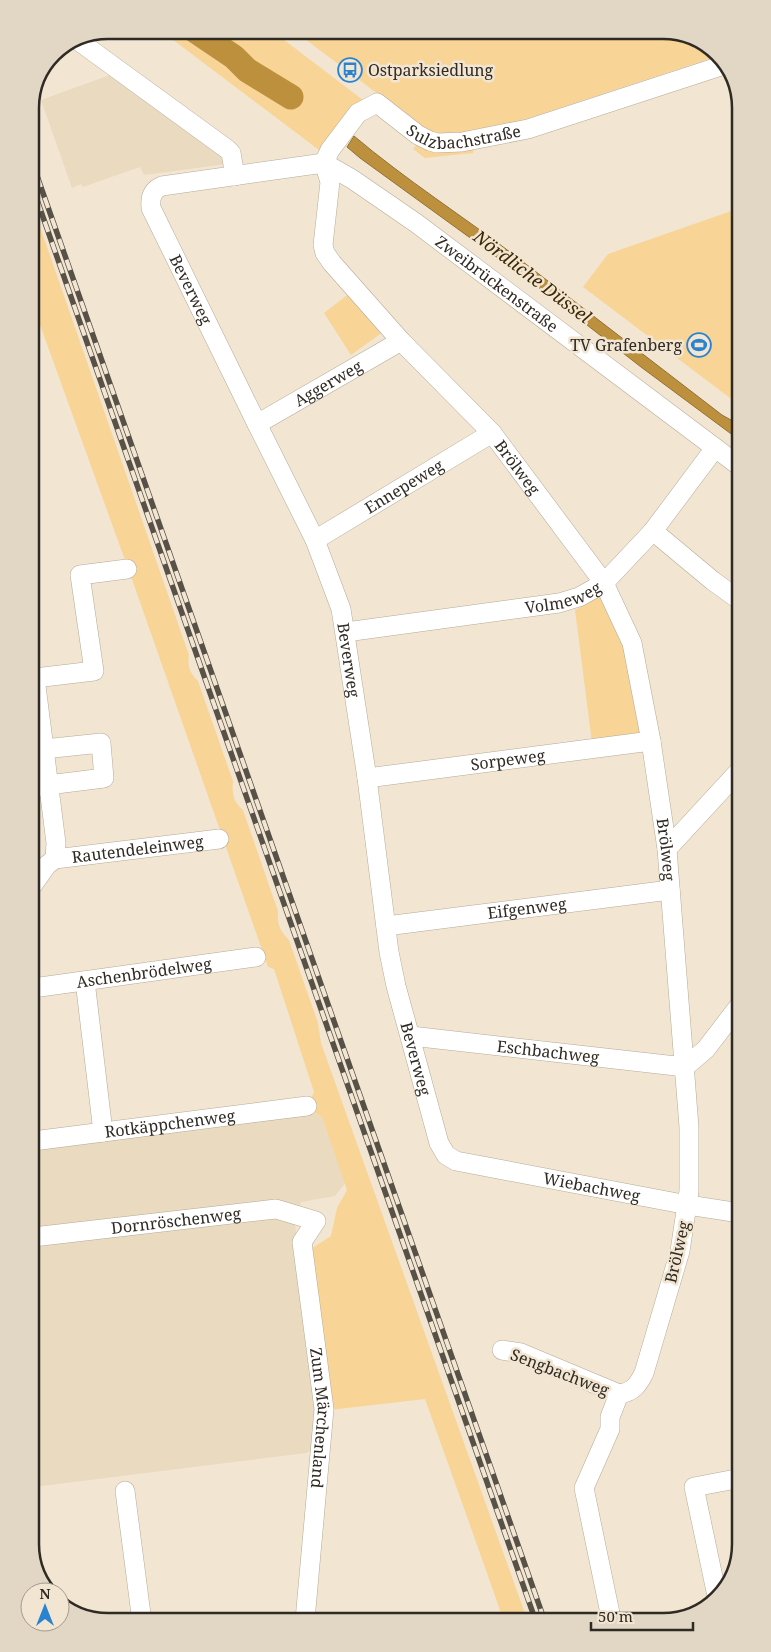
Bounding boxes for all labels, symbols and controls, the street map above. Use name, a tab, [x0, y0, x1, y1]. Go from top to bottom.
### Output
bus stop icon: Ostparksiedlung	[337, 57, 363, 83]
place label: Ostparksiedlung	[368, 59, 494, 81]
street label: Sulzbachstraße	[402, 119, 523, 154]
water label: Nördliche Düssel	[468, 223, 597, 329]
street label: Zweibrückenstraße	[431, 230, 563, 337]
street label: Beverweg	[164, 251, 218, 328]
sports icon: TV Grafenberg	[686, 332, 712, 358]
place label: TV Grafenberg	[570, 334, 682, 356]
street label: Aggerweg	[290, 355, 366, 411]
street label: Brölweg	[490, 435, 545, 499]
street label: Ennepeweg	[360, 454, 448, 519]
street label: Volmeweg	[524, 576, 605, 619]
street label: Beverweg	[332, 621, 366, 699]
street label: Sorpeweg	[469, 744, 547, 775]
street label: Brölweg	[652, 816, 681, 882]
street label: Rautendeleinweg	[70, 830, 205, 868]
street label: Eifgenweg	[486, 892, 568, 924]
street label: Aschenbrödelweg	[75, 952, 213, 993]
street label: Beverweg	[395, 1020, 437, 1098]
street label: Eschbachweg	[496, 1035, 601, 1068]
street label: Rotkäppchenweg	[103, 1104, 237, 1143]
street label: Wiebachweg	[541, 1167, 643, 1207]
street label: Dornröschenweg	[110, 1202, 243, 1239]
street label: Brölweg	[659, 1218, 695, 1285]
street label: Sengbachweg	[507, 1343, 613, 1401]
street label: Zum Märchenland	[305, 1346, 335, 1490]
north arrow	[20, 1582, 70, 1632]
text: N	[39, 1584, 51, 1603]
scale bar	[591, 1600, 694, 1632]
text: 50 m	[598, 1606, 633, 1626]

